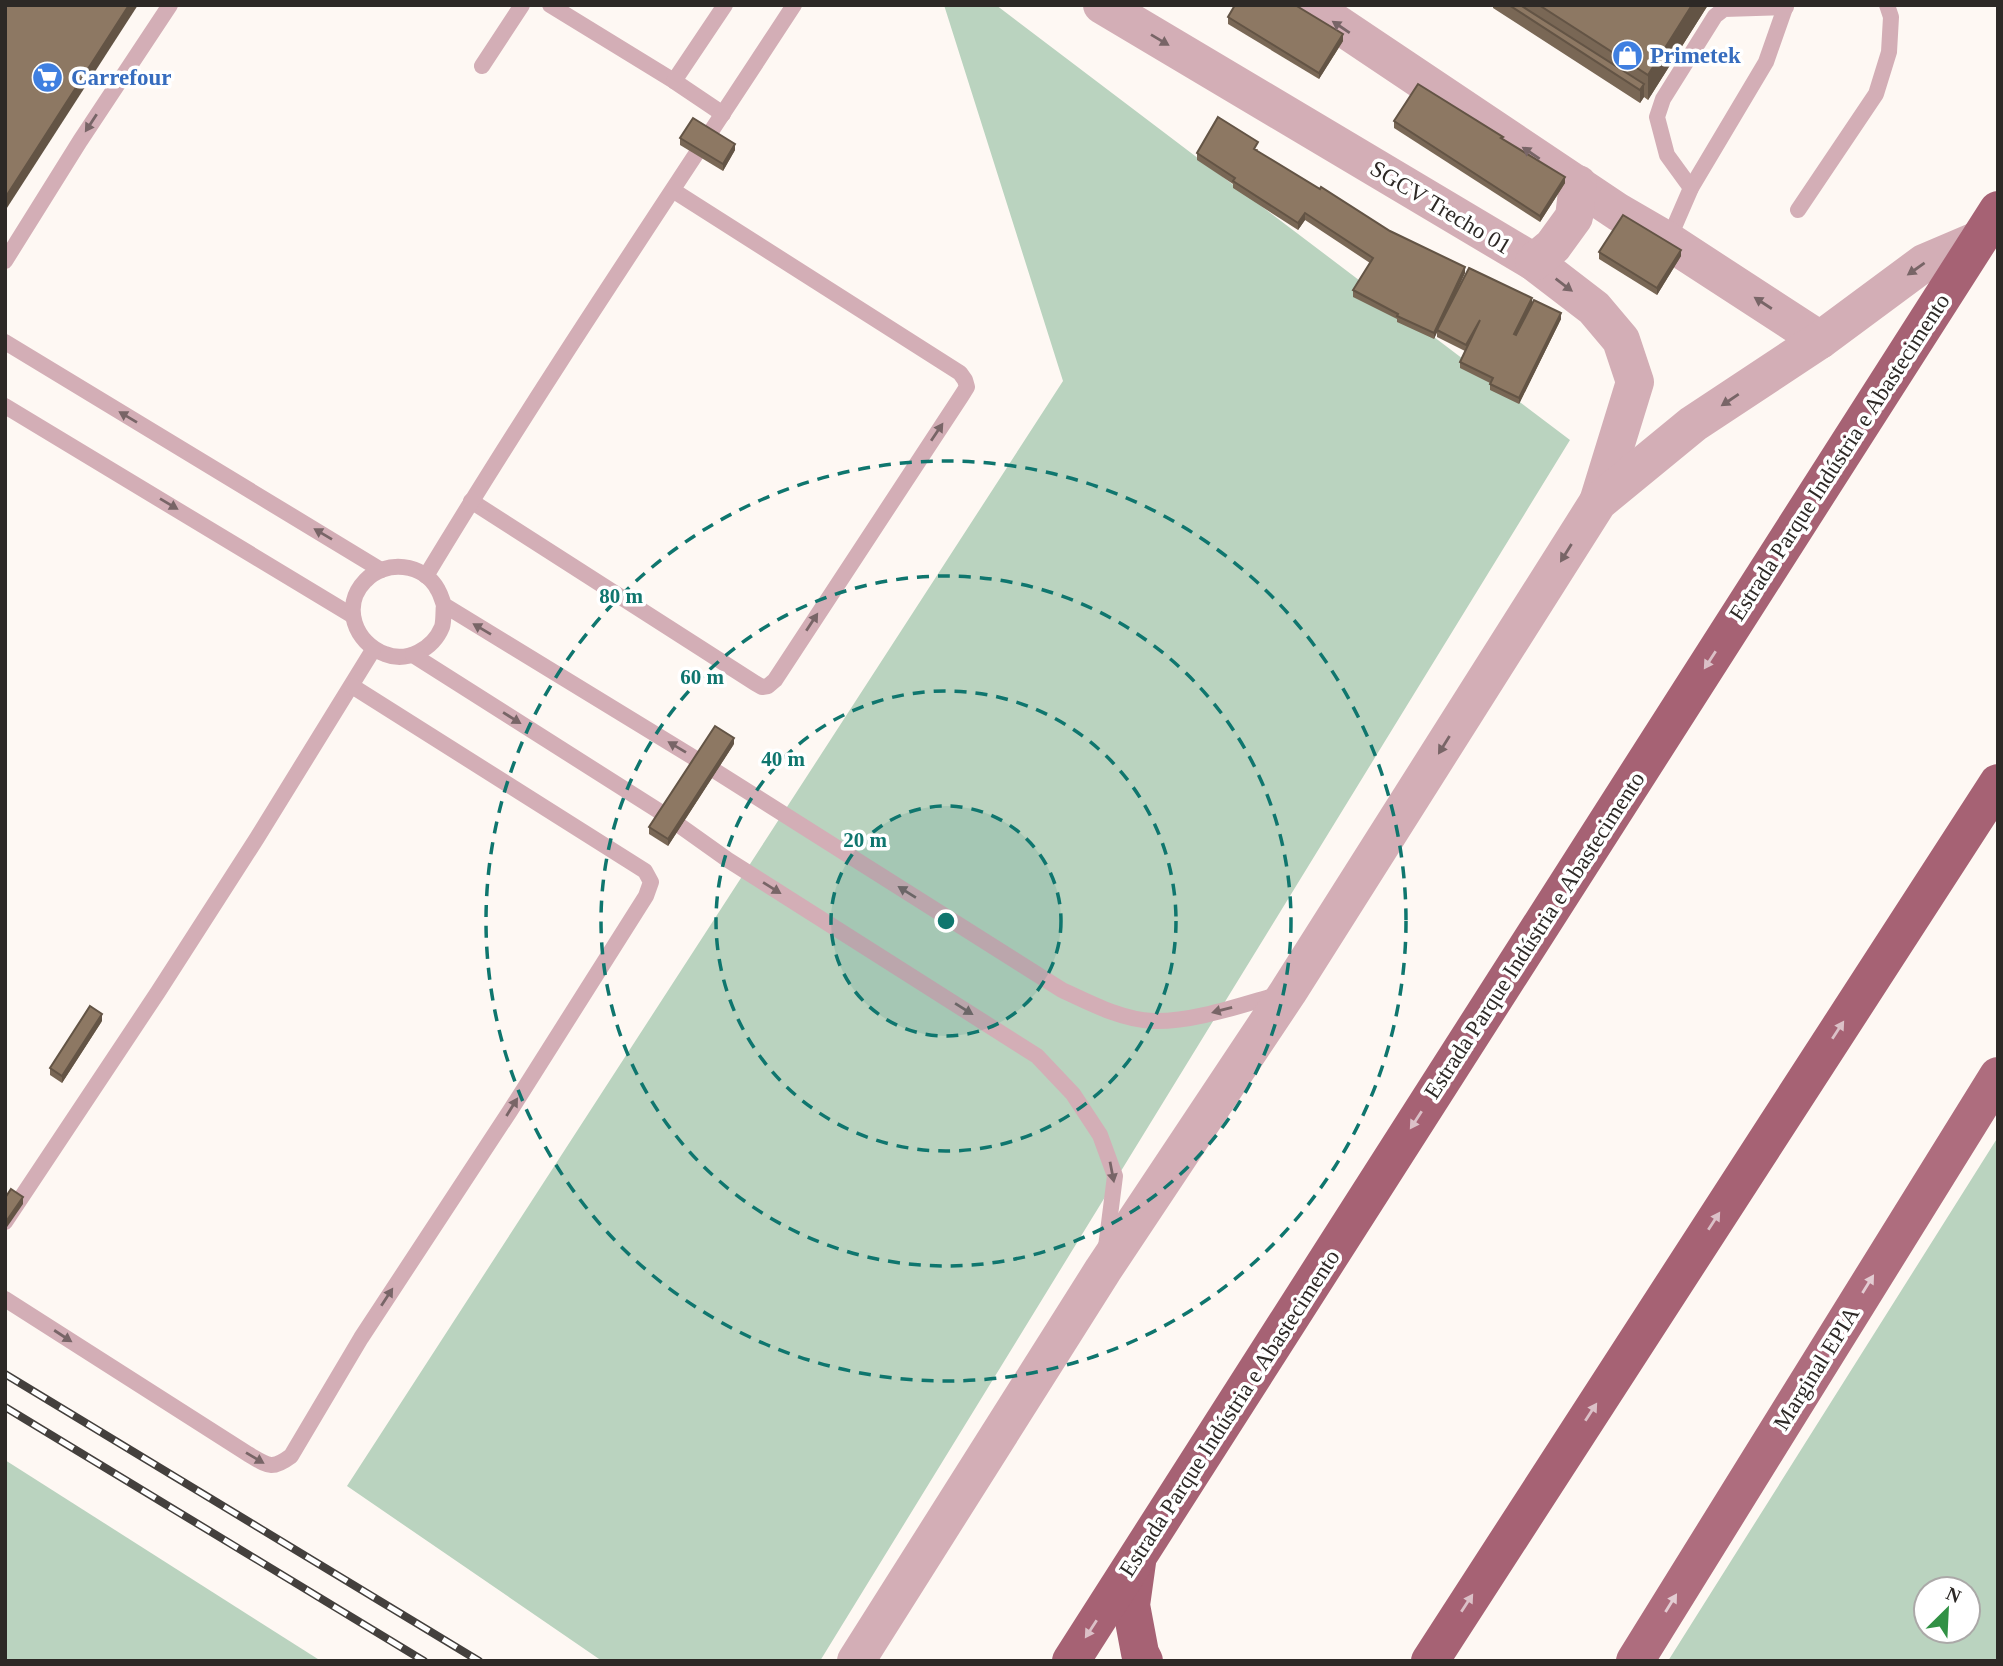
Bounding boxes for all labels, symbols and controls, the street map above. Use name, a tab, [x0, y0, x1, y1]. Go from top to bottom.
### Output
one-way arrow	[1332, 20, 1350, 34]
one-way arrow	[1151, 34, 1170, 46]
shop icon: Primetek	[1610, 38, 1644, 72]
place label: Primetek	[1650, 43, 1741, 68]
supermarket icon: Carrefour	[31, 60, 65, 94]
place label: Carrefour	[71, 65, 171, 90]
one-way arrow	[85, 114, 98, 133]
one-way arrow	[1521, 146, 1540, 159]
street label: SGCV Trecho 01	[1366, 156, 1515, 259]
one-way arrow	[1907, 262, 1925, 276]
one-way arrow	[1555, 278, 1574, 292]
street label: Estrada Parque Indústria e Abastecimento	[1724, 289, 1955, 625]
one-way arrow	[1753, 296, 1773, 309]
one-way arrow	[1721, 393, 1739, 407]
one-way arrow	[119, 410, 138, 423]
one-way arrow	[930, 423, 944, 441]
one-way arrow	[159, 498, 178, 511]
one-way arrow	[313, 528, 332, 541]
one-way arrow	[1559, 543, 1572, 563]
text: 80 m	[599, 584, 643, 608]
one-way arrow	[805, 612, 818, 632]
one-way arrow	[473, 622, 492, 635]
one-way arrow	[1704, 650, 1717, 669]
text: 60 m	[680, 665, 724, 689]
one-way arrow	[502, 712, 521, 725]
one-way arrow	[1438, 736, 1451, 755]
one-way arrow	[667, 741, 686, 754]
text: 40 m	[761, 747, 805, 771]
street label: Estrada Parque Indústria e Abastecimento	[1419, 767, 1650, 1103]
text: 20 m	[843, 828, 887, 852]
one-way arrow	[762, 881, 782, 894]
one-way arrow	[898, 886, 917, 899]
centre of rings	[934, 909, 958, 933]
one-way arrow	[955, 1003, 974, 1016]
one-way arrow	[1211, 1005, 1232, 1015]
one-way arrow	[1831, 1021, 1844, 1040]
one-way arrow	[506, 1097, 519, 1117]
one-way arrow	[1410, 1110, 1423, 1130]
one-way arrow	[1106, 1162, 1117, 1184]
one-way arrow	[1707, 1212, 1720, 1231]
street label: Estrada Parque Indústria e Abastecimento	[1114, 1245, 1345, 1581]
one-way arrow	[1861, 1275, 1874, 1294]
one-way arrow	[381, 1288, 394, 1307]
street label: Marginal EPIA	[1769, 1302, 1865, 1435]
one-way arrow	[53, 1329, 72, 1342]
one-way arrow	[1584, 1403, 1597, 1422]
one-way arrow	[245, 1452, 264, 1464]
north arrow	[1912, 1575, 1982, 1645]
text: N	[1943, 1583, 1964, 1607]
one-way arrow	[1665, 1593, 1677, 1612]
one-way arrow	[1460, 1594, 1473, 1613]
one-way arrow	[1085, 1620, 1098, 1639]

